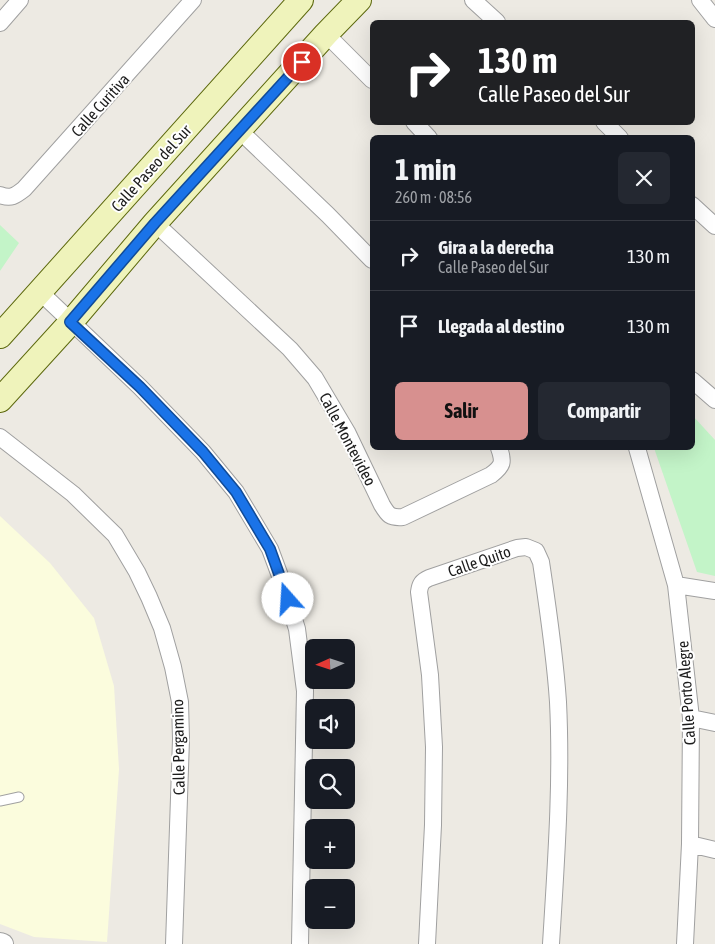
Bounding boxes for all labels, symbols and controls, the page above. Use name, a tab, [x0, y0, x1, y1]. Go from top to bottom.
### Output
icon: right	[395, 40, 460, 105]
text: 130 m	[478, 40, 557, 80]
pin	[281, 41, 323, 83]
icon: arrive	[288, 48, 316, 76]
street label: Calle Curitiva	[67, 70, 133, 140]
text: Calle Paseo del Sur	[478, 81, 630, 107]
street label: Calle Paseo del Sur	[107, 121, 195, 215]
text: 1 min	[395, 152, 456, 186]
button: close	[618, 152, 670, 204]
text: 260 m · 08:56	[395, 188, 472, 206]
text: Gira a la derecha	[438, 236, 554, 258]
icon: right	[395, 242, 423, 270]
text: 130 m	[627, 245, 670, 267]
text: Calle Paseo del Sur	[438, 258, 548, 276]
icon: arrive	[395, 312, 423, 340]
text: Llegada al destino	[438, 315, 565, 337]
text: 130 m	[627, 315, 670, 337]
button: Salir	[395, 382, 528, 440]
button: Compartir	[538, 382, 670, 440]
street label: Calle Montevideo	[316, 390, 380, 488]
street label: Calle Quito	[445, 542, 513, 580]
position arrow	[261, 572, 313, 624]
north arrow	[305, 639, 355, 689]
map controls	[305, 639, 355, 929]
street label: Calle Porto Alegre	[673, 640, 700, 746]
street label: Calle Pergamino	[168, 699, 189, 795]
button: sound	[305, 699, 355, 749]
button: search	[305, 759, 355, 809]
button: +	[305, 819, 355, 869]
button: −	[305, 879, 355, 929]

